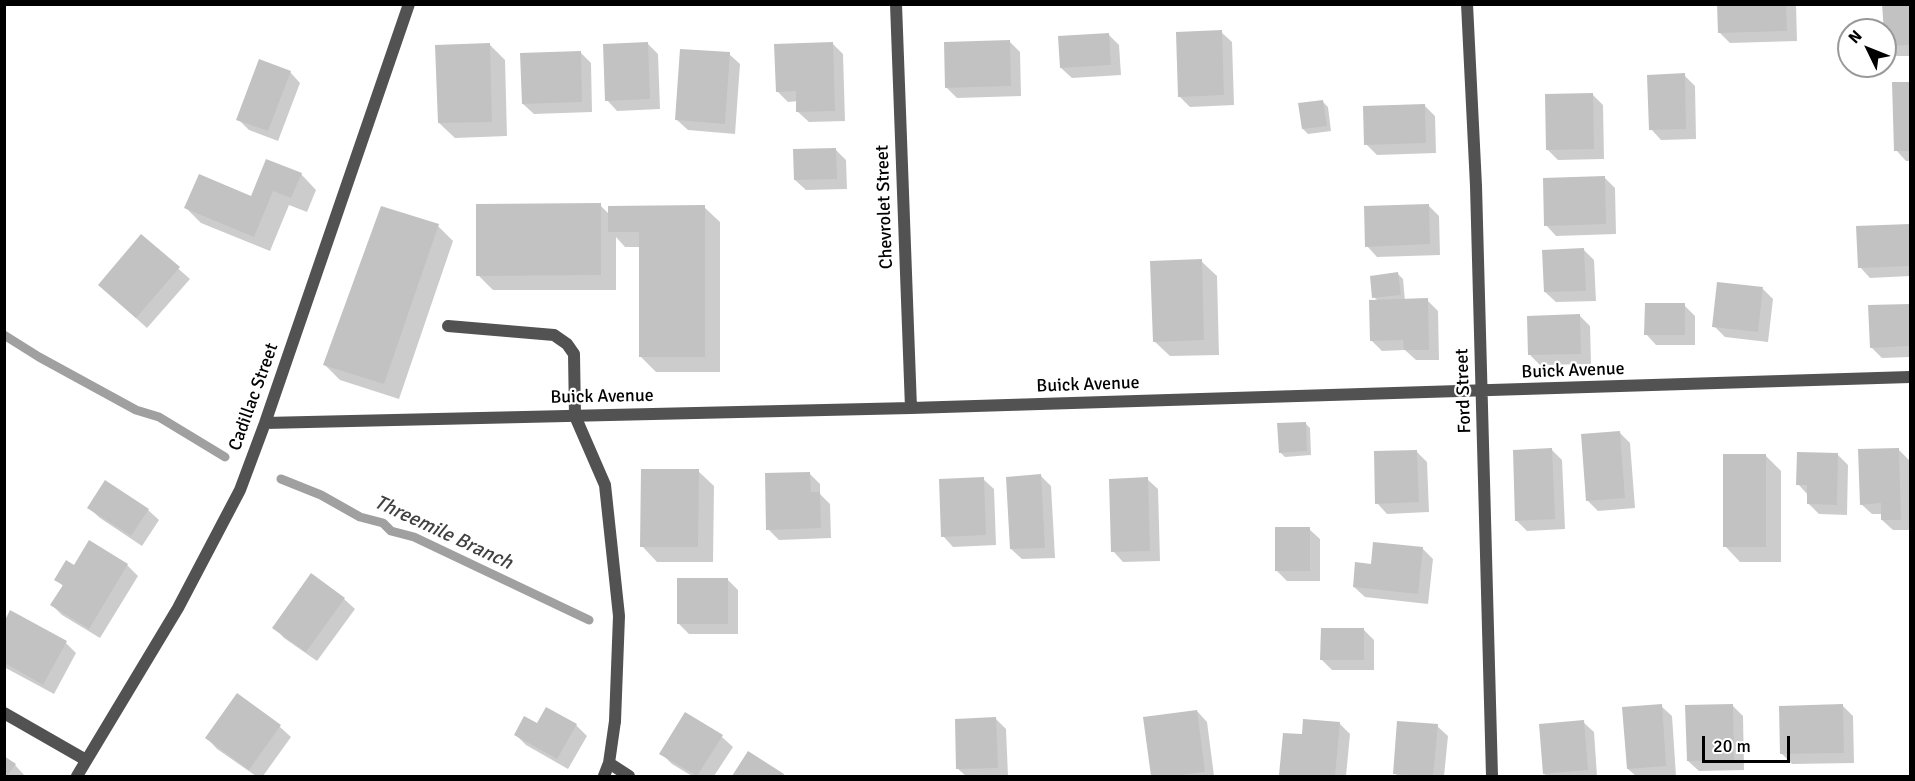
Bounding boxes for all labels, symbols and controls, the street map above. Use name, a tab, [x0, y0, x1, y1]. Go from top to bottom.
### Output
north arrow	[1837, 18, 1897, 78]
text: N	[1844, 26, 1866, 48]
street label: Chevrolet Street	[872, 144, 898, 270]
street label: Cadillac Street	[225, 340, 283, 454]
street label: Ford Street	[1452, 348, 1476, 434]
street label: Buick Avenue	[1521, 358, 1625, 384]
street label: Buick Avenue	[1036, 372, 1140, 398]
street label: Buick Avenue	[550, 385, 654, 409]
water label: Threemile Branch	[370, 491, 516, 575]
scale bar	[1705, 724, 1794, 762]
text: 20 m	[1713, 735, 1751, 757]

